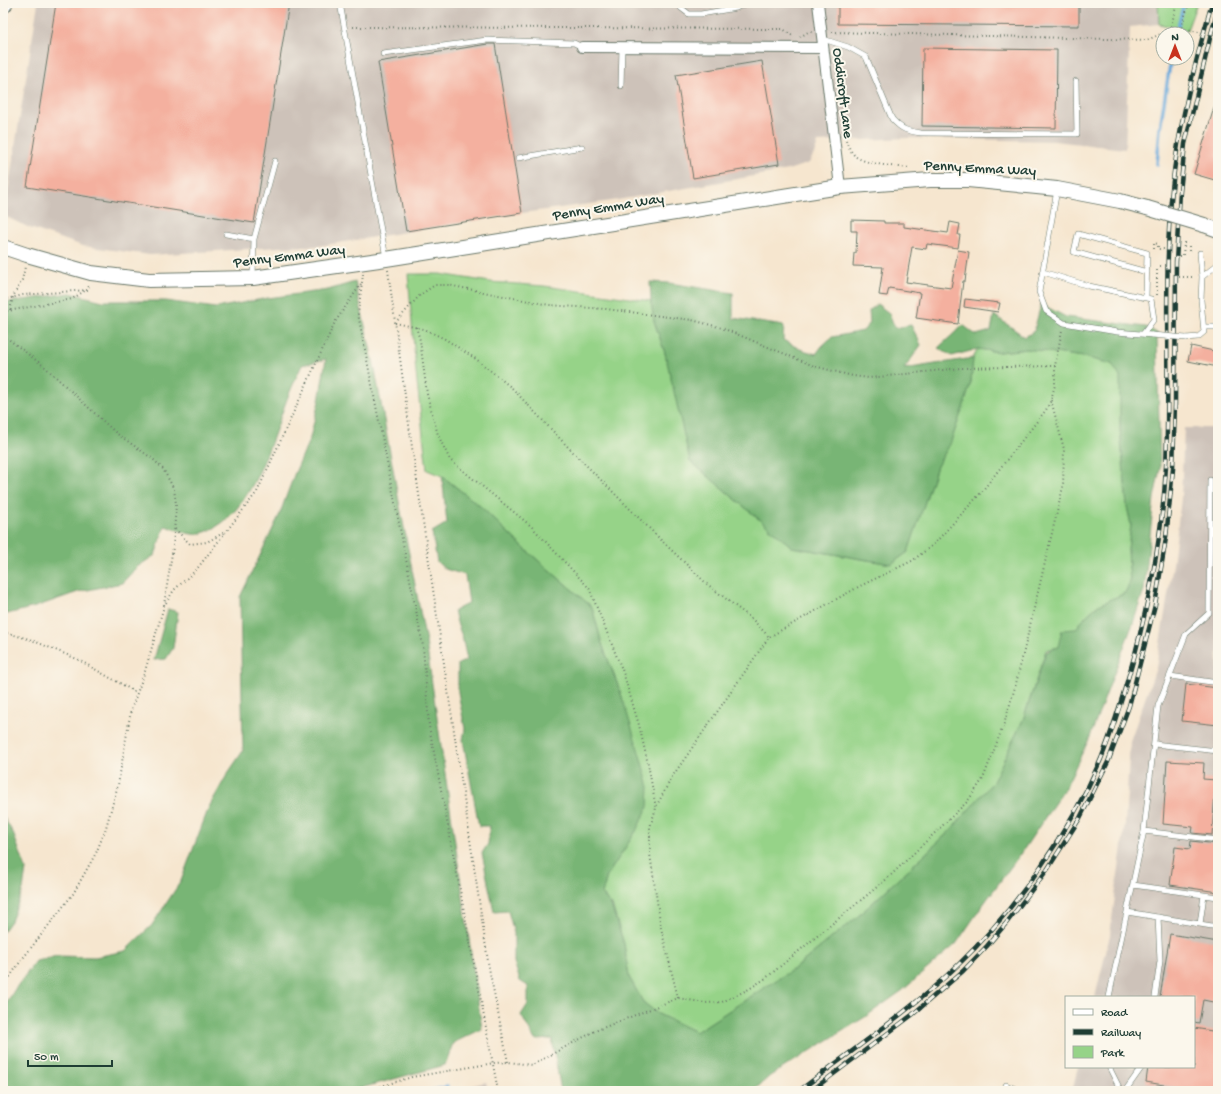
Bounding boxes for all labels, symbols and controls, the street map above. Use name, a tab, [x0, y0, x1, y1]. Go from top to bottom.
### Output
north arrow	[1155, 26, 1195, 66]
text: N	[1171, 32, 1179, 44]
street label: Oddicroft Lane	[828, 47, 857, 140]
street label: Penny Emma Way	[922, 157, 1037, 181]
street label: Penny Emma Way	[551, 190, 666, 226]
street label: Penny Emma Way	[231, 241, 347, 273]
legend	[1065, 996, 1195, 1068]
text: Road	[1101, 1007, 1128, 1021]
text: Railway	[1101, 1027, 1141, 1041]
scale bar	[28, 1042, 112, 1068]
text: Park	[1100, 1047, 1126, 1061]
text: 50 m	[34, 1051, 59, 1065]

